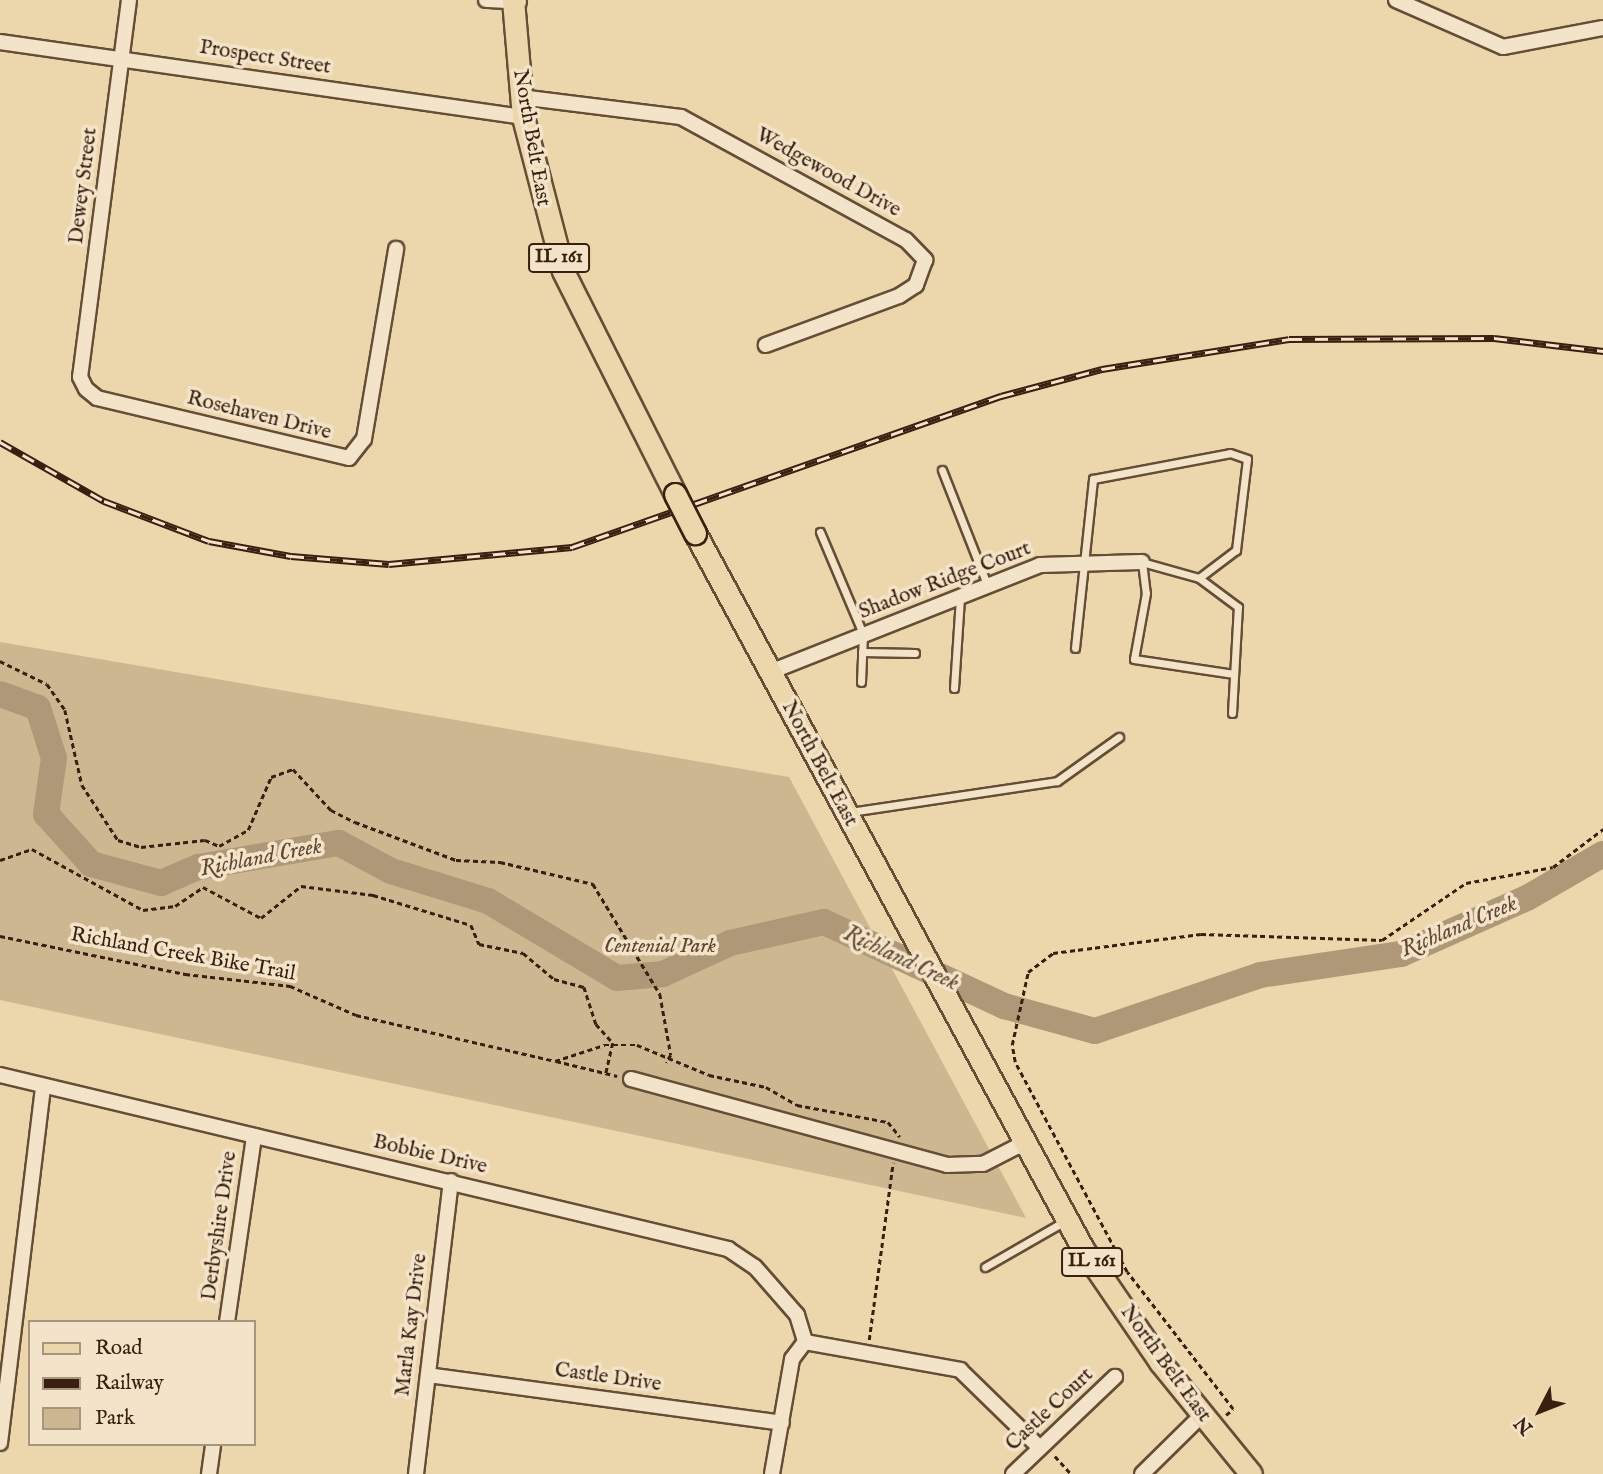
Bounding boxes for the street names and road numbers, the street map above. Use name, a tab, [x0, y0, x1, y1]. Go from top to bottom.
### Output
street label: Prospect Street	[198, 35, 332, 81]
street label: North Belt East	[507, 67, 555, 209]
street label: Wedgewood Drive	[751, 123, 905, 223]
street label: Dewey Street	[64, 126, 104, 246]
road number: IL 161	[528, 242, 590, 274]
street label: Rosehaven Drive	[184, 386, 334, 446]
street label: Shadow Ridge Court	[856, 537, 1034, 625]
street label: North Belt East	[775, 697, 863, 831]
street label: Richland Creek Bike Trail	[69, 923, 297, 987]
street label: Bobbie Drive	[371, 1130, 489, 1180]
street label: Derbyshire Drive	[197, 1150, 243, 1302]
road number: IL 161	[1060, 1246, 1124, 1278]
street label: Marla Kay Drive	[391, 1252, 433, 1398]
street label: North Belt East	[1114, 1300, 1216, 1428]
street label: Castle Drive	[553, 1358, 663, 1398]
street label: Castle Court	[1001, 1363, 1099, 1457]

